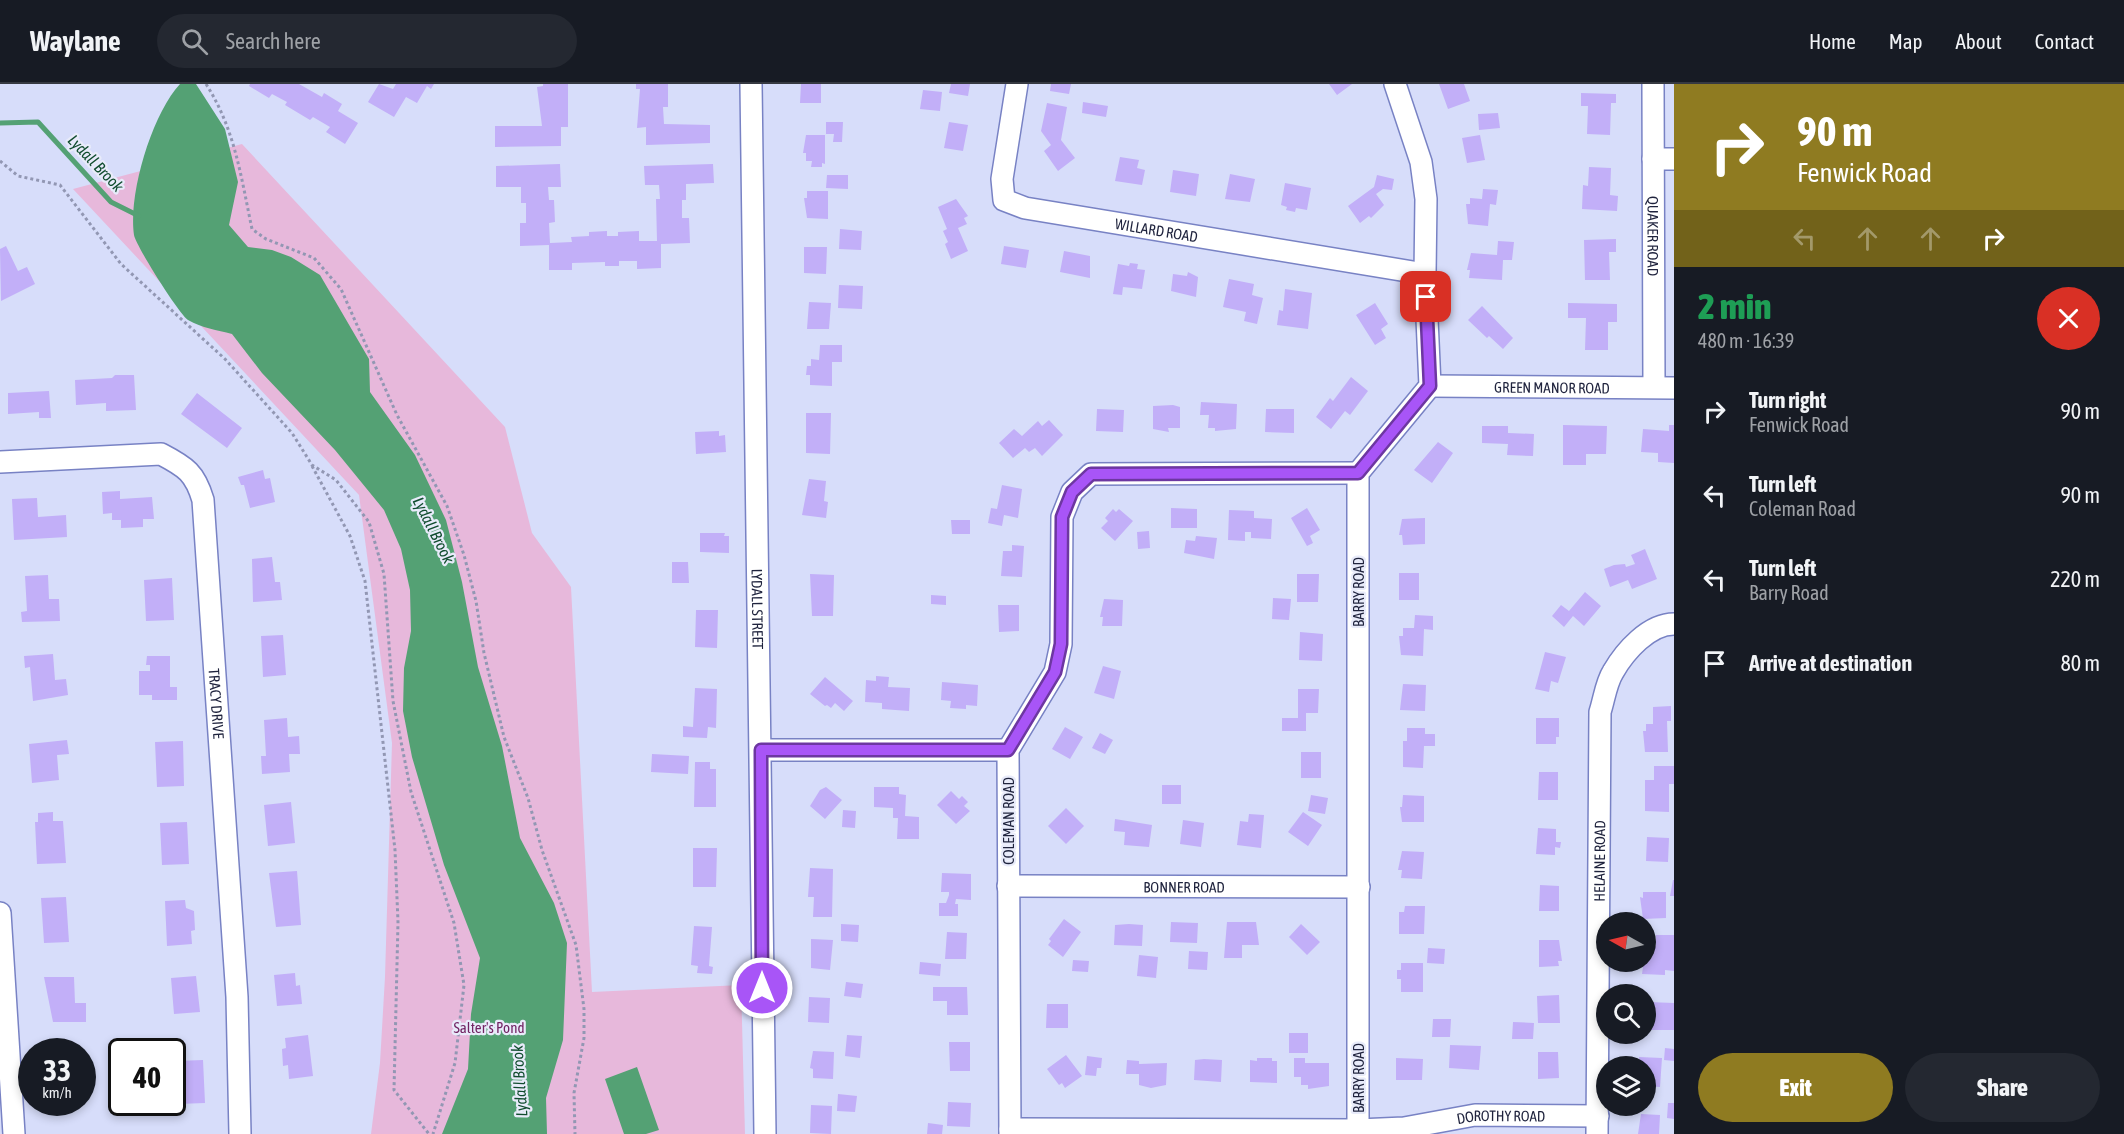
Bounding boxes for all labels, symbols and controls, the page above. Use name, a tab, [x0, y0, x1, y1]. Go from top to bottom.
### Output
search box	[157, 14, 577, 68]
text: Waylane	[30, 25, 121, 57]
icon: search	[178, 25, 211, 58]
text: Search here	[226, 28, 321, 54]
text: Home	[1809, 29, 1856, 53]
text: Map	[1889, 29, 1923, 53]
text: About	[1956, 29, 2002, 53]
text: Contact	[2035, 29, 2094, 53]
text: 90 m	[1797, 107, 1872, 155]
icon: right	[1698, 108, 1776, 186]
water label: Lydall Brook	[64, 131, 128, 196]
text: Fenwick Road	[1797, 157, 1932, 188]
street label: QUAKER ROAD	[1645, 196, 1662, 276]
street label: WILLARD ROAD	[1114, 215, 1199, 245]
icon: left	[1788, 222, 1821, 255]
icon: ahead	[1851, 222, 1884, 255]
icon: ahead	[1914, 222, 1947, 255]
icon: right	[1977, 222, 2010, 255]
pin	[1400, 271, 1451, 322]
icon: arrive	[1409, 280, 1442, 313]
text: 2 min	[1698, 285, 1772, 327]
button: close	[2037, 287, 2100, 350]
text: 480 m · 16:39	[1698, 329, 1794, 352]
street label: GREEN MANOR ROAD	[1494, 378, 1610, 396]
text: Turn right	[1749, 387, 1826, 413]
icon: right	[1698, 395, 1731, 428]
text: 90 m	[2060, 398, 2100, 424]
text: Fenwick Road	[1749, 413, 1849, 436]
text: Turn left	[1749, 471, 1816, 497]
icon: left	[1698, 479, 1731, 512]
text: 90 m	[2060, 482, 2100, 508]
water label: Lydall Brook	[409, 494, 459, 567]
text: Coleman Road	[1749, 497, 1856, 520]
text: Turn left	[1749, 555, 1816, 581]
street label: BARRY ROAD	[1350, 557, 1367, 627]
icon: left	[1698, 563, 1731, 596]
text: 220 m	[2050, 566, 2100, 592]
street label: LYDALL STREET	[749, 568, 767, 650]
text: Barry Road	[1749, 581, 1829, 604]
icon: arrive	[1698, 647, 1731, 680]
text: Arrive at destination	[1749, 650, 1912, 676]
text: 80 m	[2060, 650, 2100, 676]
street label: TRACY DRIVE	[206, 668, 228, 740]
street label: COLEMAN ROAD	[1000, 777, 1017, 865]
street label: HELAINE ROAD	[1590, 820, 1608, 902]
street label: BONNER ROAD	[1143, 878, 1225, 895]
north arrow	[1596, 912, 1656, 972]
map controls	[1596, 912, 1656, 1116]
position arrow	[730, 956, 794, 1020]
button: search	[1596, 984, 1656, 1044]
park label: Salter's Pond	[453, 1019, 525, 1036]
speed limit sign: 40	[108, 1038, 186, 1116]
street label: BARRY ROAD	[1350, 1043, 1367, 1113]
water label: Lydall Brook	[507, 1044, 531, 1117]
text: 33	[43, 1053, 71, 1087]
button: Exit	[1698, 1053, 1893, 1122]
button: Share	[1905, 1053, 2100, 1122]
button: layers	[1596, 1056, 1656, 1116]
text: km/h	[42, 1084, 72, 1101]
street label: DOROTHY ROAD	[1455, 1106, 1545, 1127]

